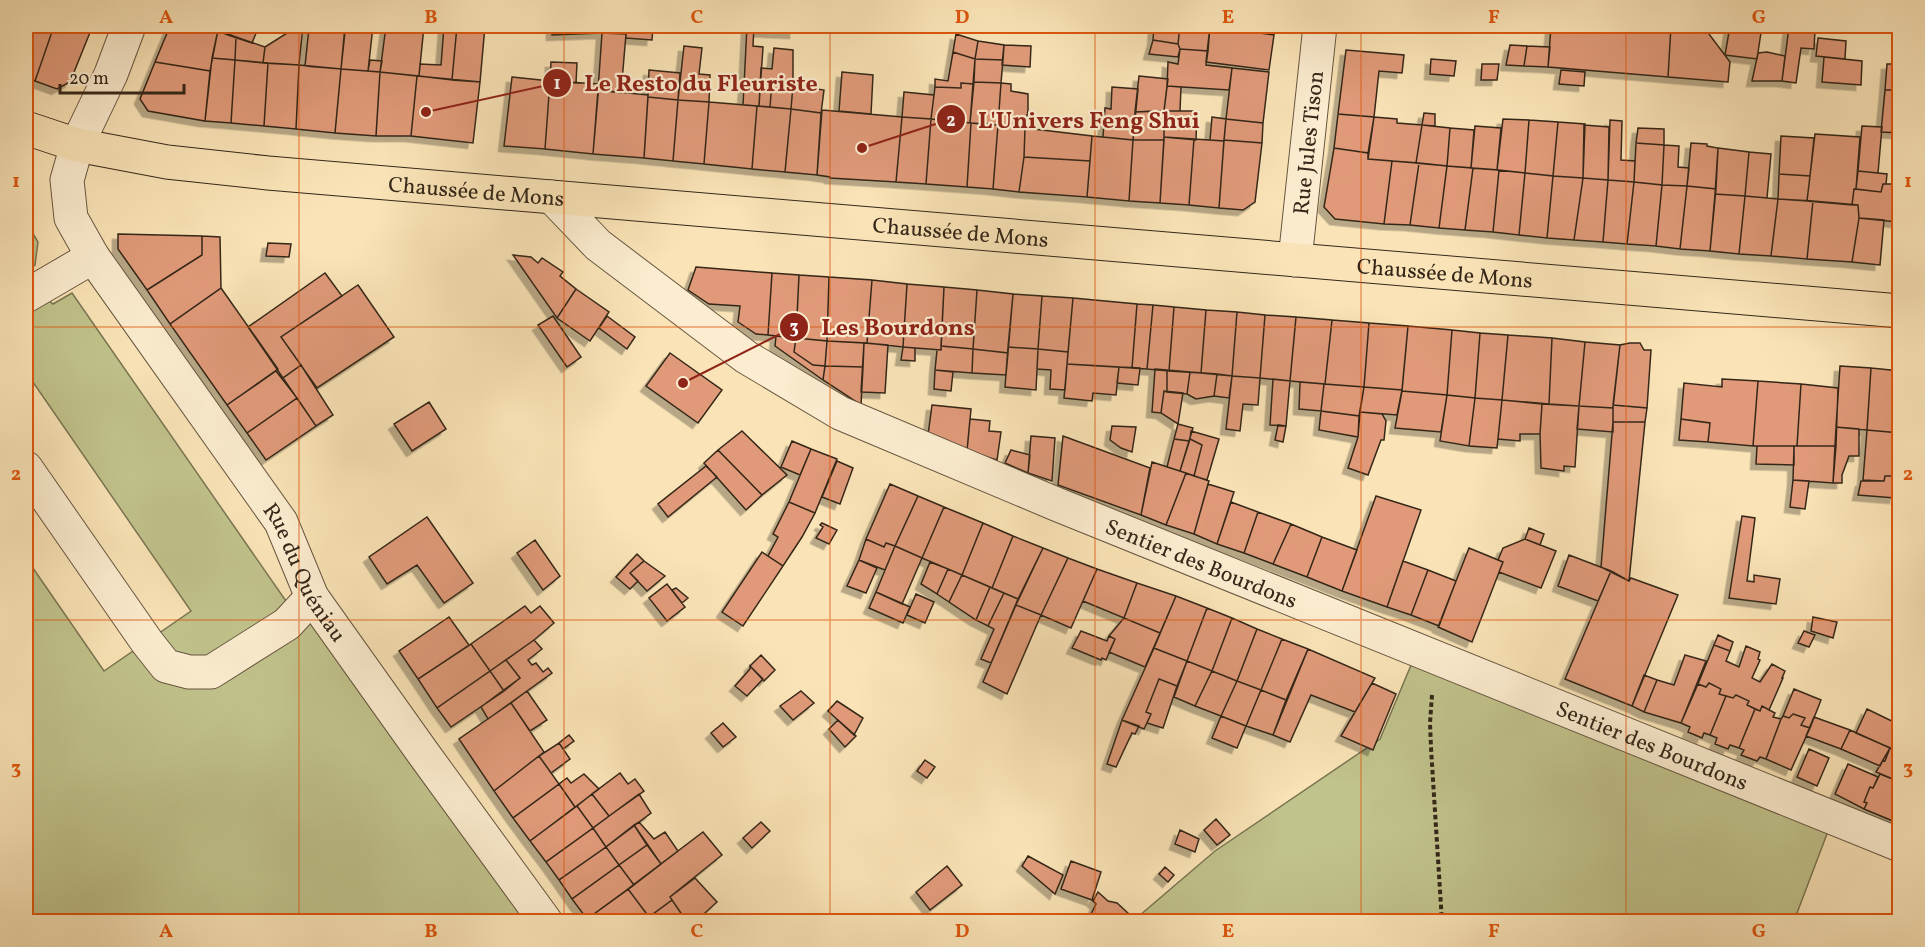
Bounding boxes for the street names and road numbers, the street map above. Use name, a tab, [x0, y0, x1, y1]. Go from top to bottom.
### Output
street label: Rue Jules Tison	[1287, 69, 1333, 217]
street label: Chaussée de Mons	[387, 170, 565, 216]
street label: Chaussée de Mons	[871, 211, 1050, 257]
street label: Chaussée de Mons	[1355, 252, 1534, 298]
street label: Rue du Quéniau	[254, 497, 352, 649]
street label: Sentier des Bourdons	[1100, 512, 1301, 618]
street label: Sentier des Bourdons	[1551, 695, 1752, 800]

